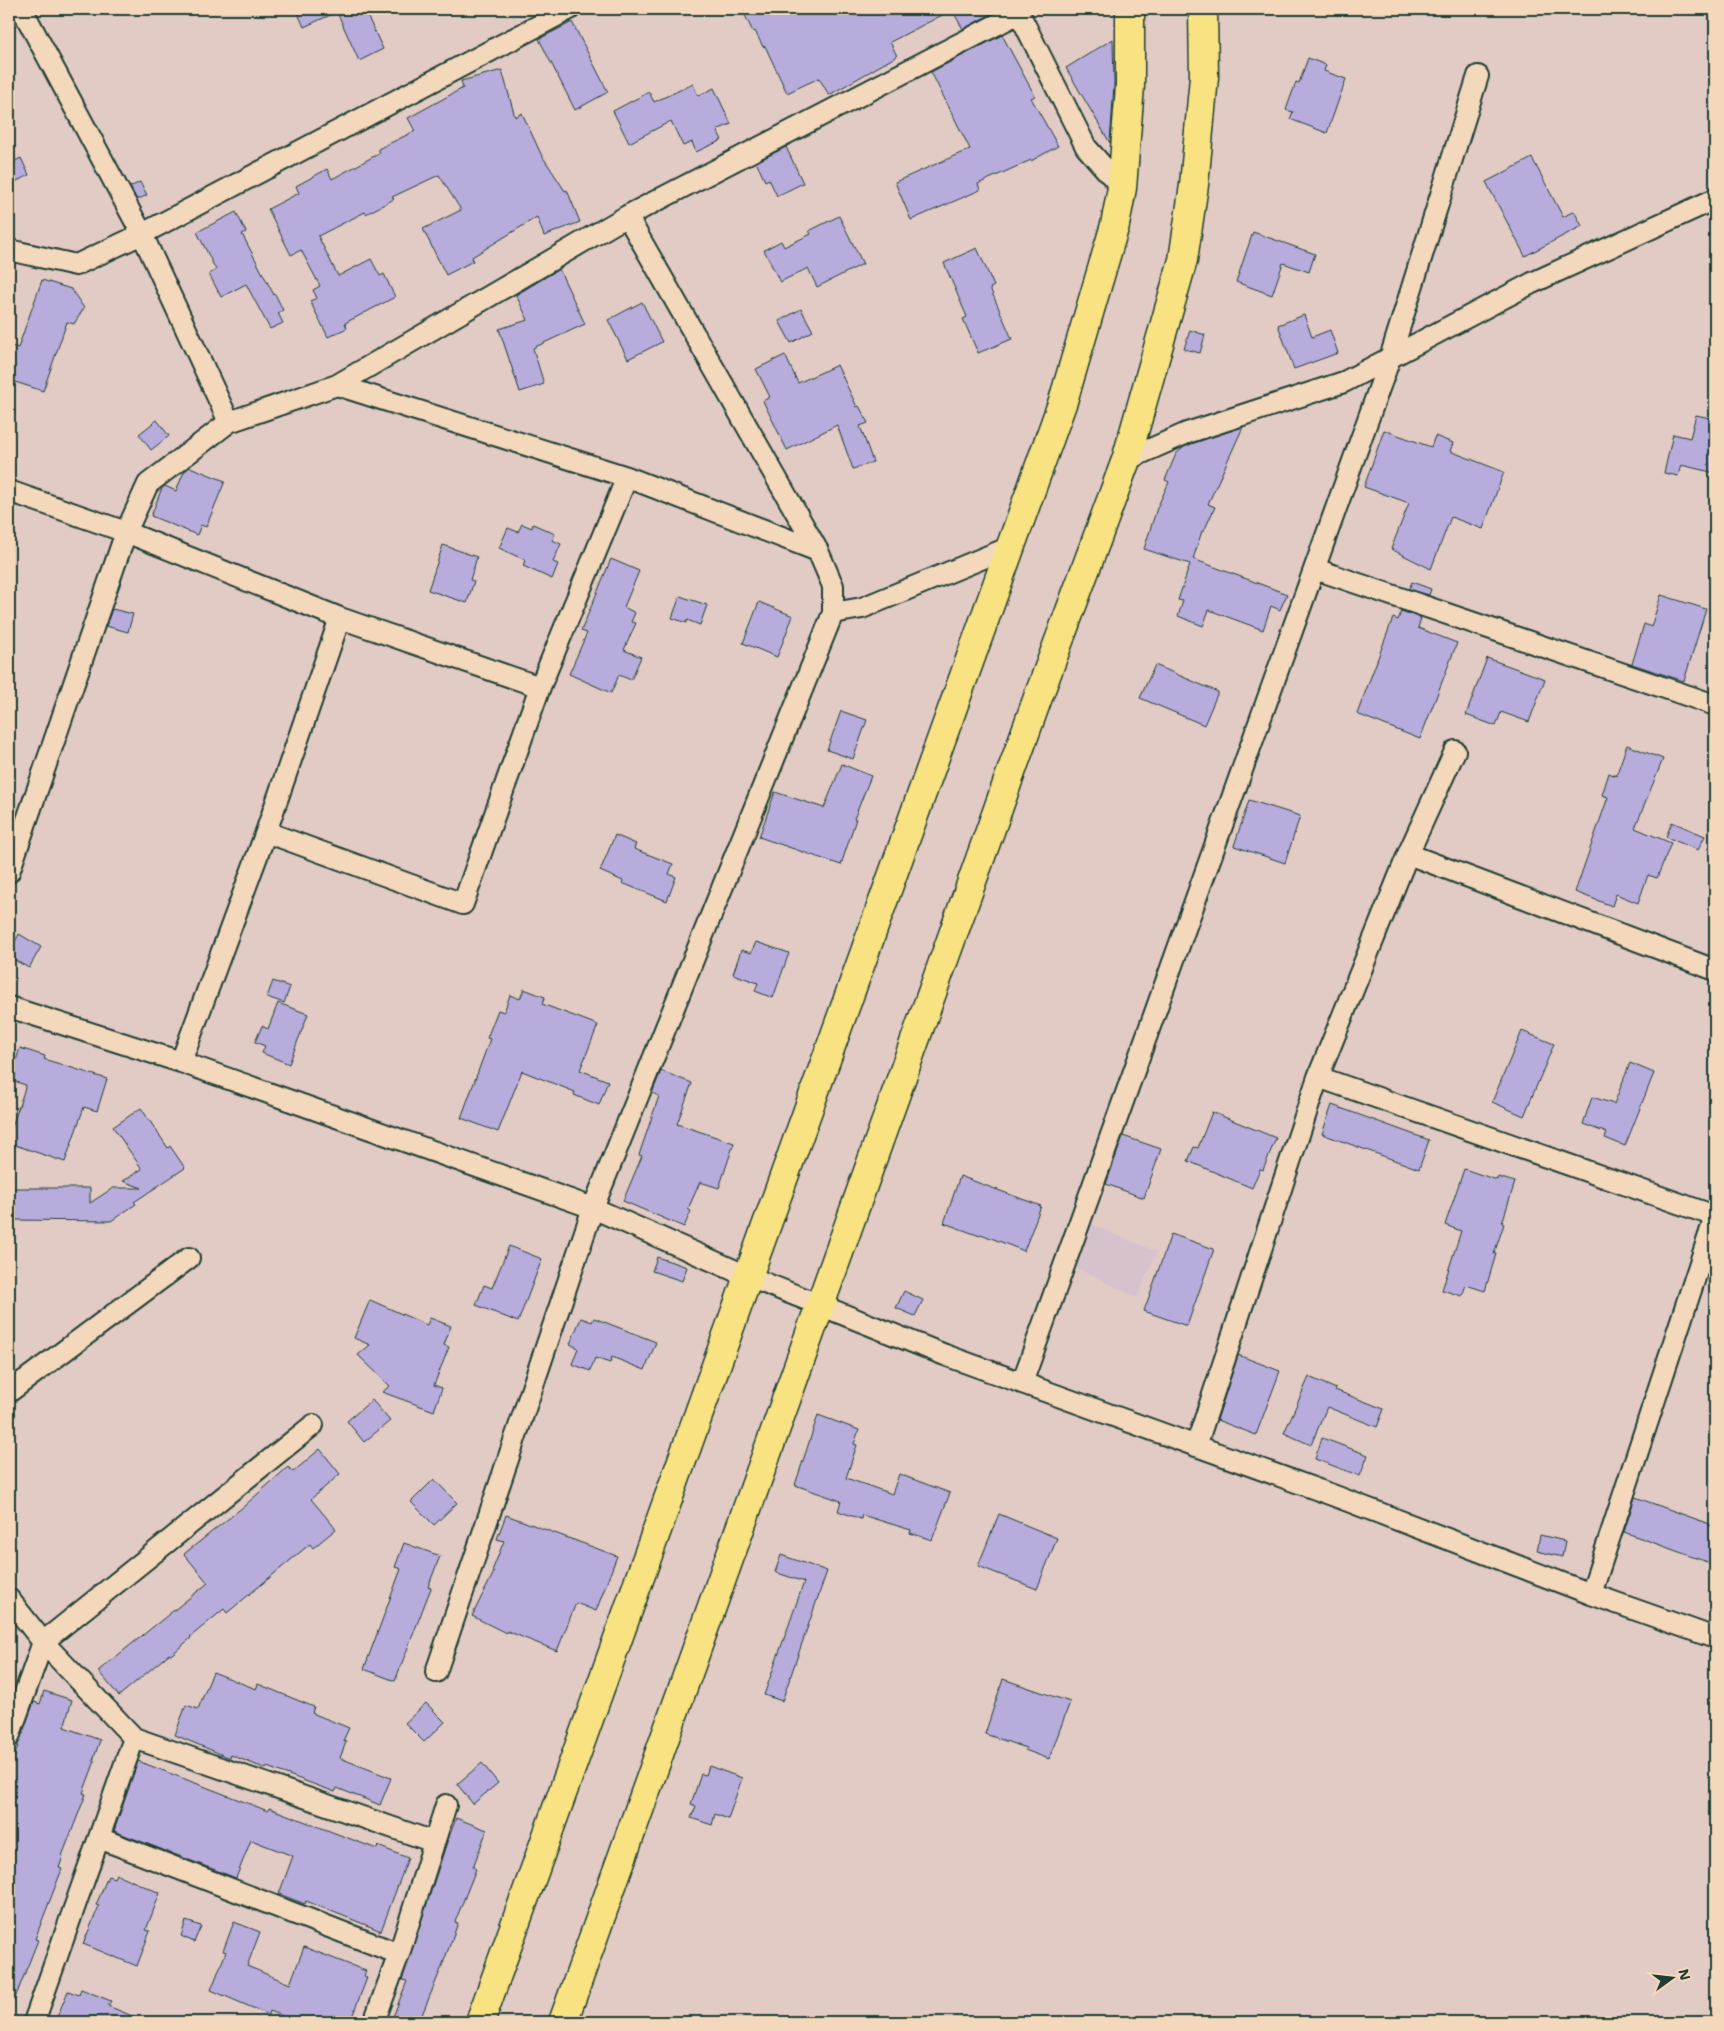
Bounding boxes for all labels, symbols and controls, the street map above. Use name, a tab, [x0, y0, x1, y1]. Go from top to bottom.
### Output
north arrow	[1646, 1954, 1696, 2004]
text: N	[1674, 1967, 1695, 1982]

